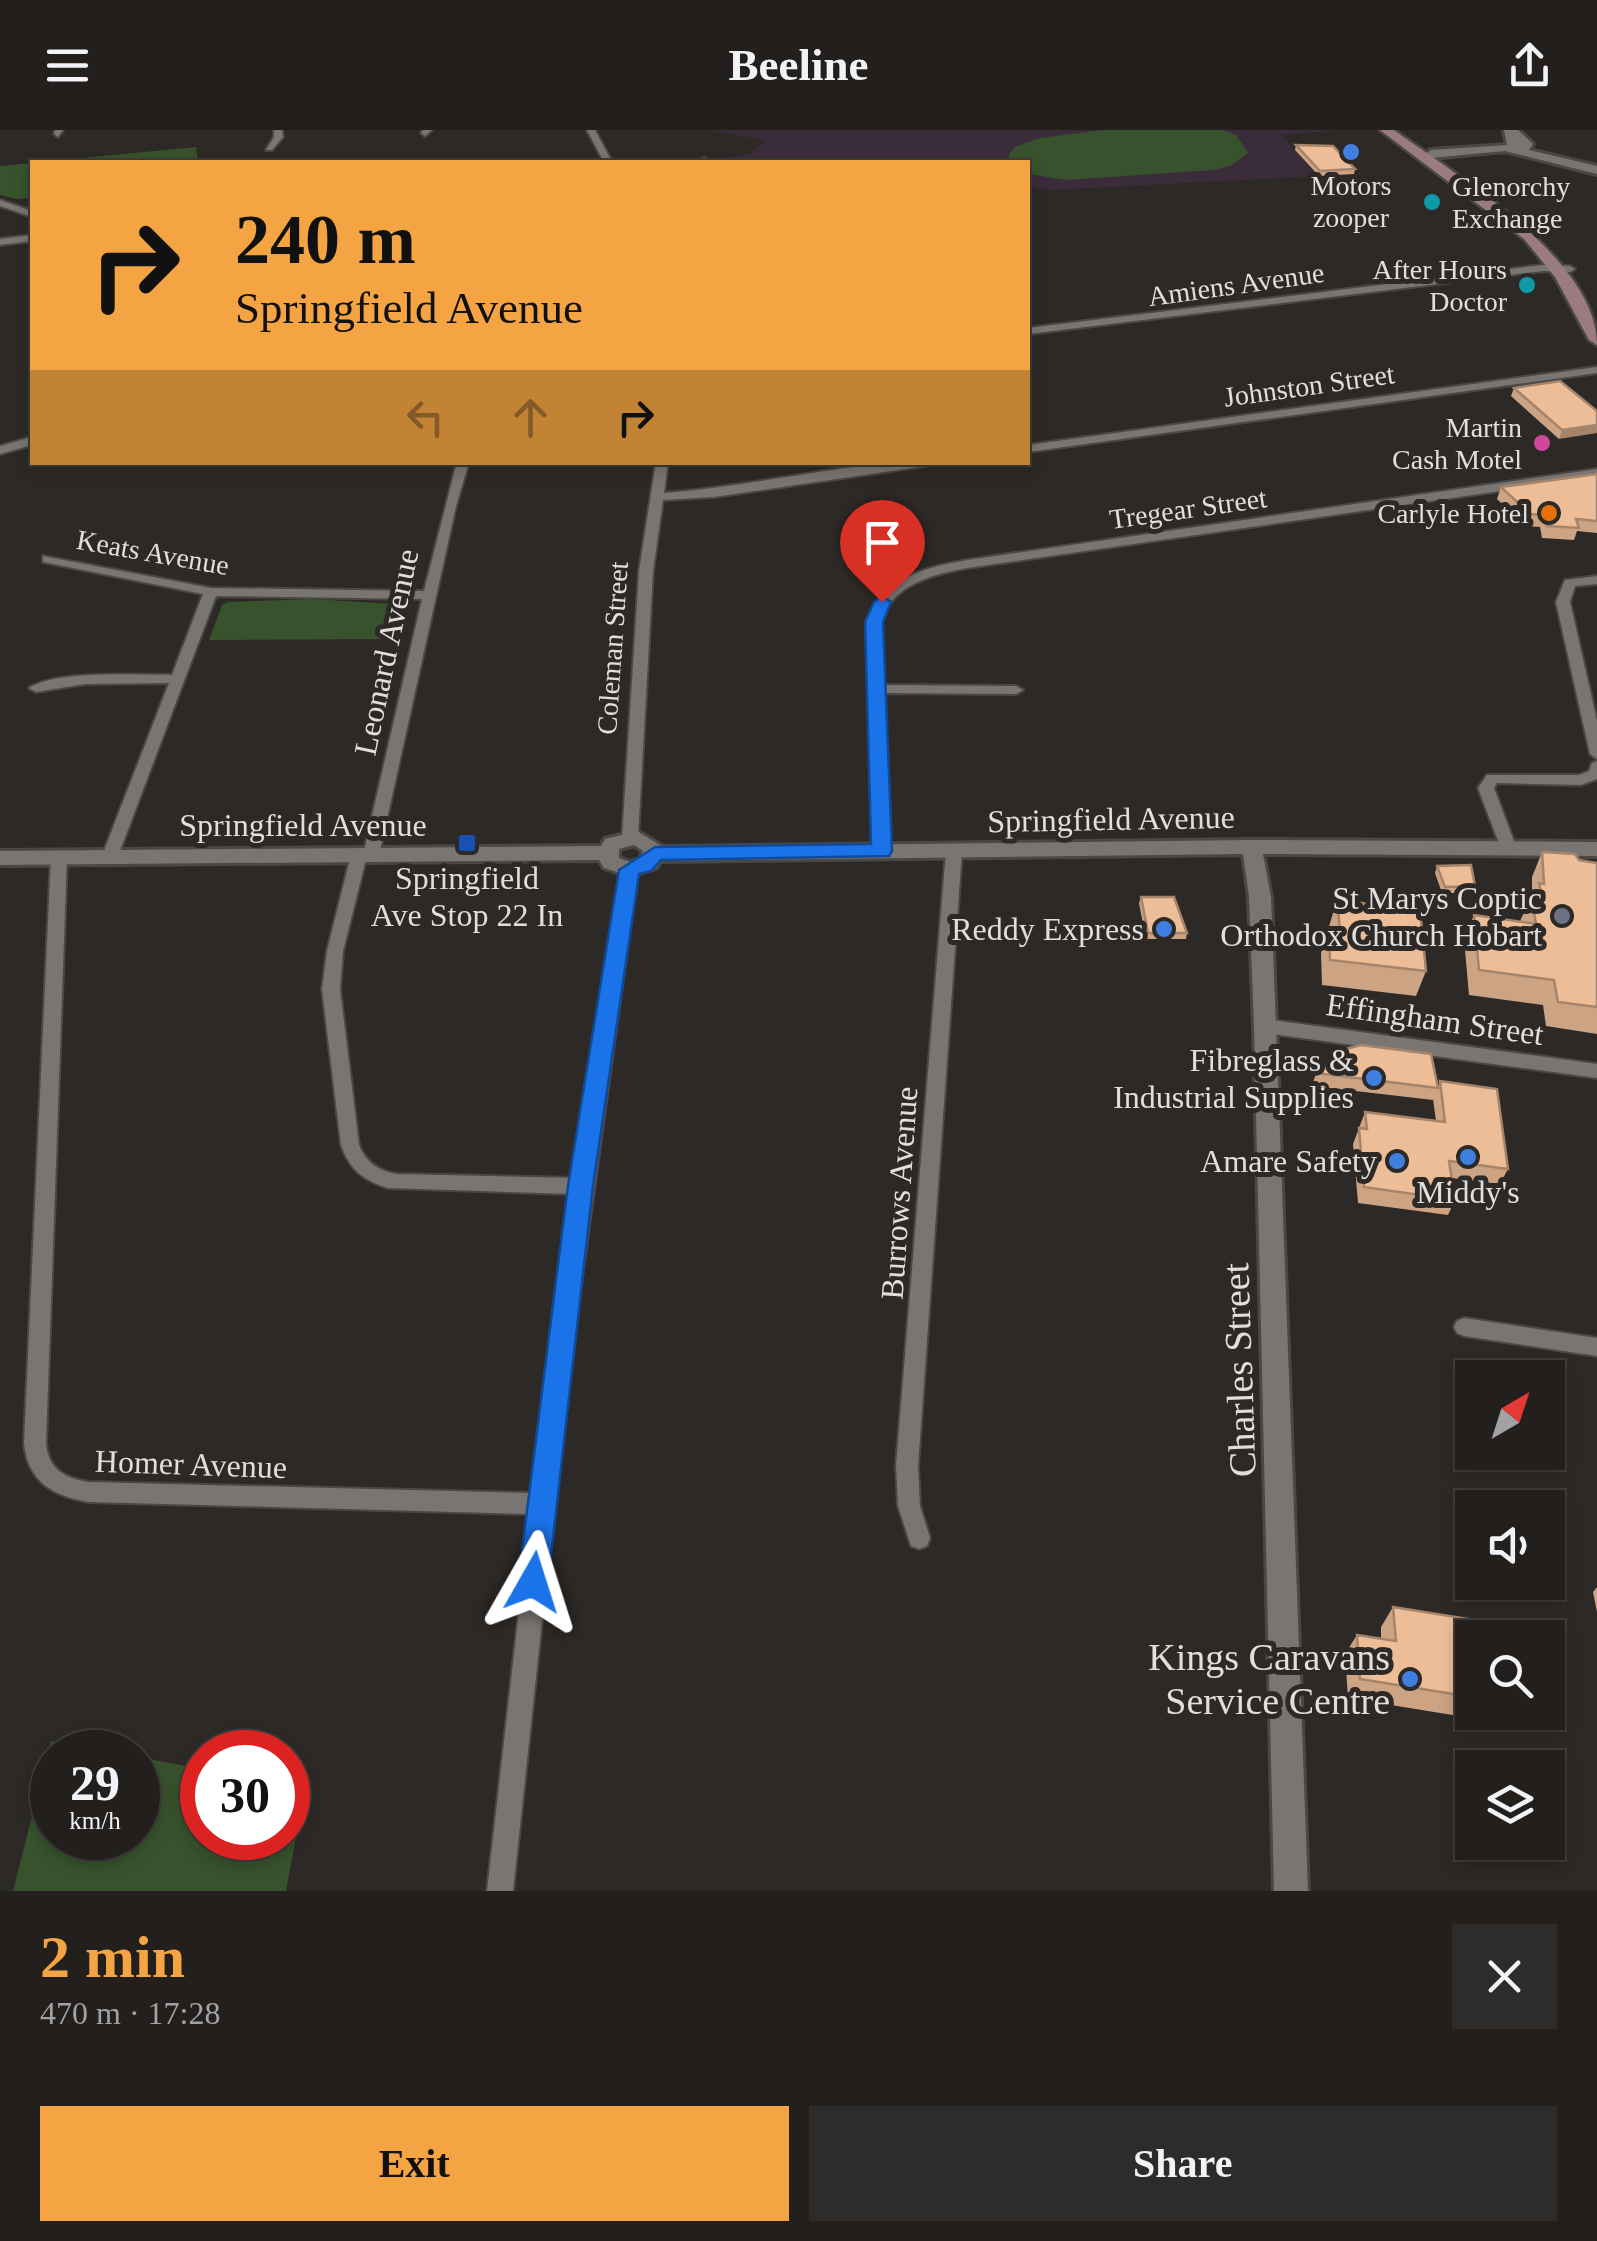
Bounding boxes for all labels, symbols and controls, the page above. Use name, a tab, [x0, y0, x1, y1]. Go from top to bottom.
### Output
icon: menu	[40, 38, 95, 93]
icon: share	[1502, 38, 1557, 93]
text: Beeline	[729, 40, 868, 90]
marker: Motors zooper	[1340, 141, 1362, 163]
place label: Motors zooper	[1311, 170, 1391, 233]
place label: Glenorchy Exchange	[1452, 171, 1570, 234]
marker: Glenorchy Exchange	[1421, 191, 1443, 213]
icon: right	[70, 200, 200, 330]
text: 240 m	[235, 201, 416, 278]
place label: After Hours Doctor	[1372, 254, 1508, 317]
street label: Amiens Avenue	[1146, 257, 1326, 312]
marker: After Hours Doctor	[1516, 274, 1538, 296]
text: Springfield Avenue	[235, 283, 583, 333]
street label: Johnston Street	[1222, 358, 1397, 413]
icon: left	[398, 390, 453, 445]
icon: ahead	[503, 390, 558, 445]
icon: right	[608, 390, 663, 445]
place label: Martin Cash Motel	[1392, 412, 1522, 475]
marker: Martin Cash Motel	[1531, 432, 1553, 454]
street label: Tregear Street	[1107, 482, 1269, 535]
place label: Carlyle Hotel	[1377, 498, 1529, 529]
pin	[840, 500, 925, 603]
marker: Carlyle Hotel	[1538, 502, 1560, 524]
icon: arrive	[855, 515, 910, 570]
street label: Keats Avenue	[74, 524, 232, 581]
street label: Leonard Avenue	[347, 546, 425, 758]
street label: Coleman Street	[591, 560, 634, 736]
street label: Springfield Avenue	[987, 799, 1235, 839]
street label: Springfield Avenue	[179, 807, 427, 843]
marker: Springfield Ave Stop 22 In	[456, 832, 478, 854]
place label: Springfield Ave Stop 22 In	[371, 860, 563, 933]
place label: St Marys Coptic Orthodox Church Hobart	[1220, 880, 1542, 953]
marker: St Marys Coptic Orthodox Church Hobart	[1551, 905, 1573, 927]
place label: Reddy Express	[951, 911, 1144, 947]
marker: Reddy Express	[1153, 918, 1175, 940]
street label: Effingham Street	[1324, 986, 1546, 1052]
place label: Fibreglass & Industrial Supplies	[1113, 1042, 1354, 1115]
marker: Fibreglass & Industrial Supplies	[1363, 1067, 1385, 1089]
street label: Burrows Avenue	[874, 1085, 924, 1301]
place label: Amare Safety	[1200, 1143, 1377, 1179]
marker: Middy's	[1457, 1146, 1479, 1168]
marker: Amare Safety	[1386, 1150, 1408, 1172]
place label: Middy's	[1416, 1174, 1520, 1210]
street label: Charles Street	[1214, 1262, 1264, 1478]
north arrow	[1455, 1360, 1565, 1470]
map controls	[1455, 1360, 1565, 1860]
street label: Homer Avenue	[94, 1443, 288, 1485]
button: sound	[1455, 1490, 1565, 1600]
position arrow	[481, 1530, 585, 1634]
button: search	[1455, 1620, 1565, 1730]
place label: Kings Caravans Service Centre	[1148, 1636, 1390, 1722]
marker: Kings Caravans Service Centre	[1399, 1668, 1421, 1690]
speed limit sign: 30	[180, 1730, 310, 1860]
button: layers	[1455, 1750, 1565, 1860]
text: 29	[70, 1755, 120, 1811]
text: km/h	[69, 1807, 121, 1834]
text: 2 min	[40, 1924, 185, 1990]
button: close	[1452, 1924, 1557, 2029]
text: 470 m · 17:28	[40, 1995, 220, 2031]
button: Exit	[40, 2106, 789, 2221]
button: Share	[809, 2106, 1557, 2221]

